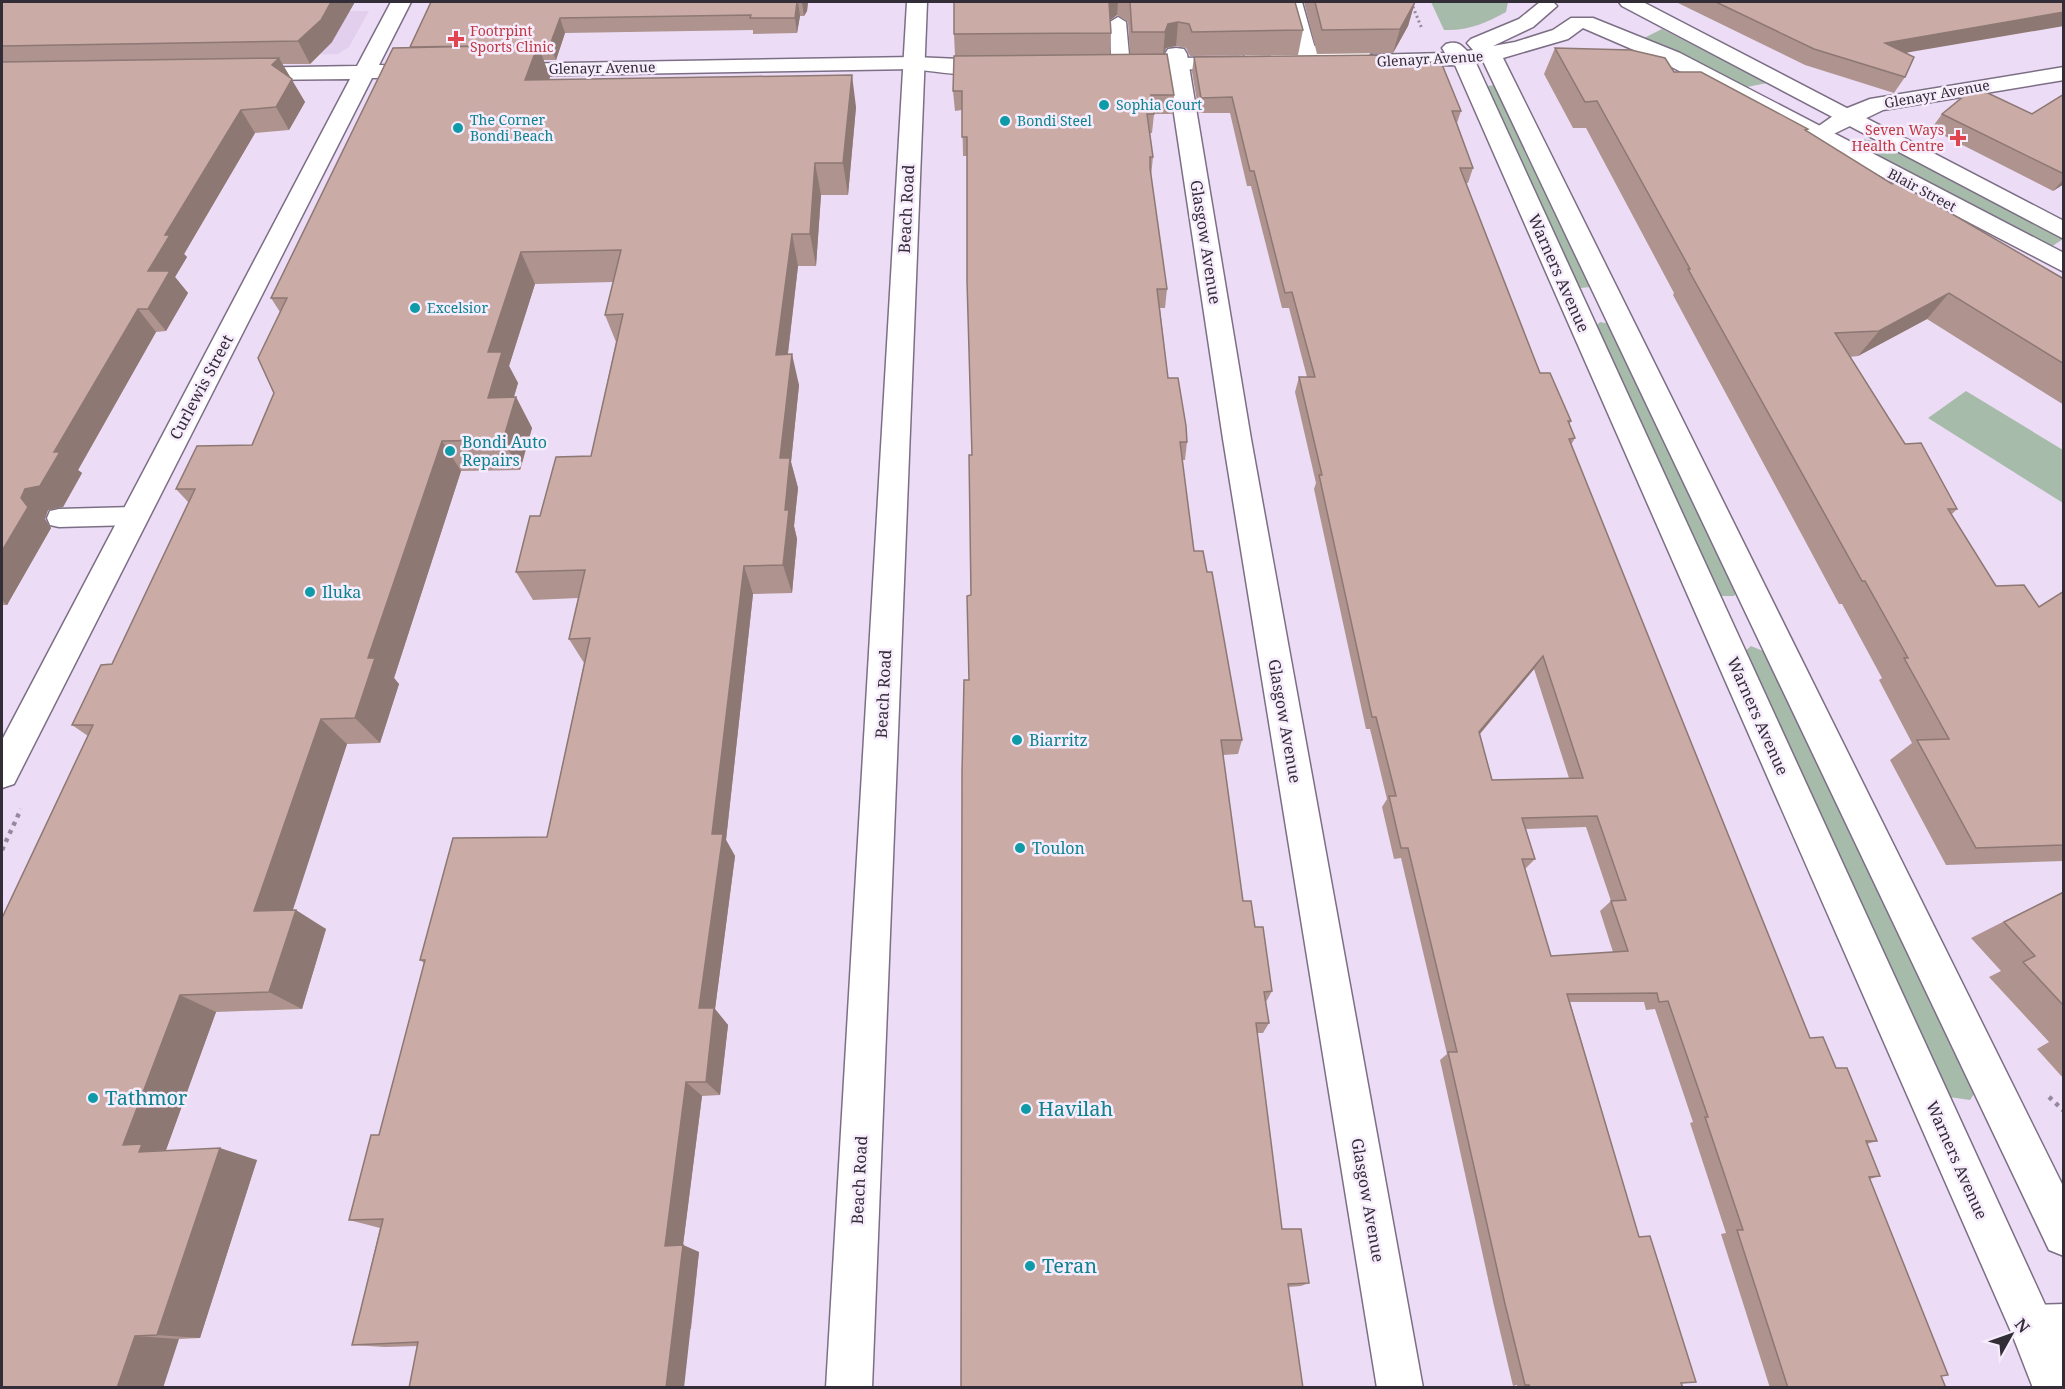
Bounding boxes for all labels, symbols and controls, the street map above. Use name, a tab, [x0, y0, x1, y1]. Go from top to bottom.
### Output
place label: Footrpint Sports Clinic	[470, 21, 554, 56]
marker: Footrpint Sports Clinic	[447, 30, 465, 48]
street label: Glenayr Avenue	[1376, 46, 1484, 71]
street label: Glenayr Avenue	[549, 57, 655, 78]
street label: Glenayr Avenue	[1883, 75, 1991, 112]
place label: Sophia Court	[1116, 95, 1202, 114]
marker: Sophia Court	[1097, 98, 1111, 112]
place label: The Corner Bondi Beach	[470, 110, 553, 145]
place label: Bondi Steel	[1017, 111, 1093, 130]
marker: Bondi Steel	[998, 114, 1012, 128]
place label: Seven Ways Health Centre	[1852, 120, 1944, 155]
marker: The Corner Bondi Beach	[451, 121, 465, 135]
marker: Seven Ways Health Centre	[1949, 129, 1967, 147]
street label: Beach Road	[893, 164, 919, 254]
street label: Blair Street	[1885, 164, 1960, 216]
street label: Glasgow Avenue	[1185, 178, 1227, 306]
street label: Warners Avenue	[1523, 210, 1595, 336]
place label: Excelsior	[427, 298, 488, 317]
marker: Excelsior	[408, 301, 422, 315]
street label: Curlewis Street	[164, 330, 238, 443]
place label: Bondi Auto Repairs	[462, 431, 547, 471]
marker: Bondi Auto Repairs	[443, 444, 457, 458]
place label: Iluka	[322, 581, 361, 603]
marker: Iluka	[303, 585, 317, 599]
street label: Beach Road	[870, 649, 896, 739]
street label: Warners Avenue	[1722, 653, 1794, 779]
street label: Glasgow Avenue	[1263, 657, 1307, 785]
place label: Biarritz	[1029, 729, 1088, 751]
marker: Biarritz	[1010, 733, 1024, 747]
place label: Toulon	[1032, 837, 1085, 859]
marker: Toulon	[1013, 841, 1027, 855]
place label: Tathmor	[105, 1084, 188, 1111]
marker: Tathmor	[86, 1091, 100, 1105]
place label: Havilah	[1038, 1095, 1114, 1122]
street label: Warners Avenue	[1921, 1097, 1993, 1223]
marker: Havilah	[1019, 1102, 1033, 1116]
street label: Beach Road	[846, 1135, 872, 1225]
street label: Glasgow Avenue	[1346, 1136, 1390, 1264]
place label: Teran	[1042, 1252, 1097, 1279]
marker: Teran	[1023, 1259, 1037, 1273]
north arrow	[1981, 1305, 2041, 1365]
text: N	[2010, 1313, 2035, 1338]

